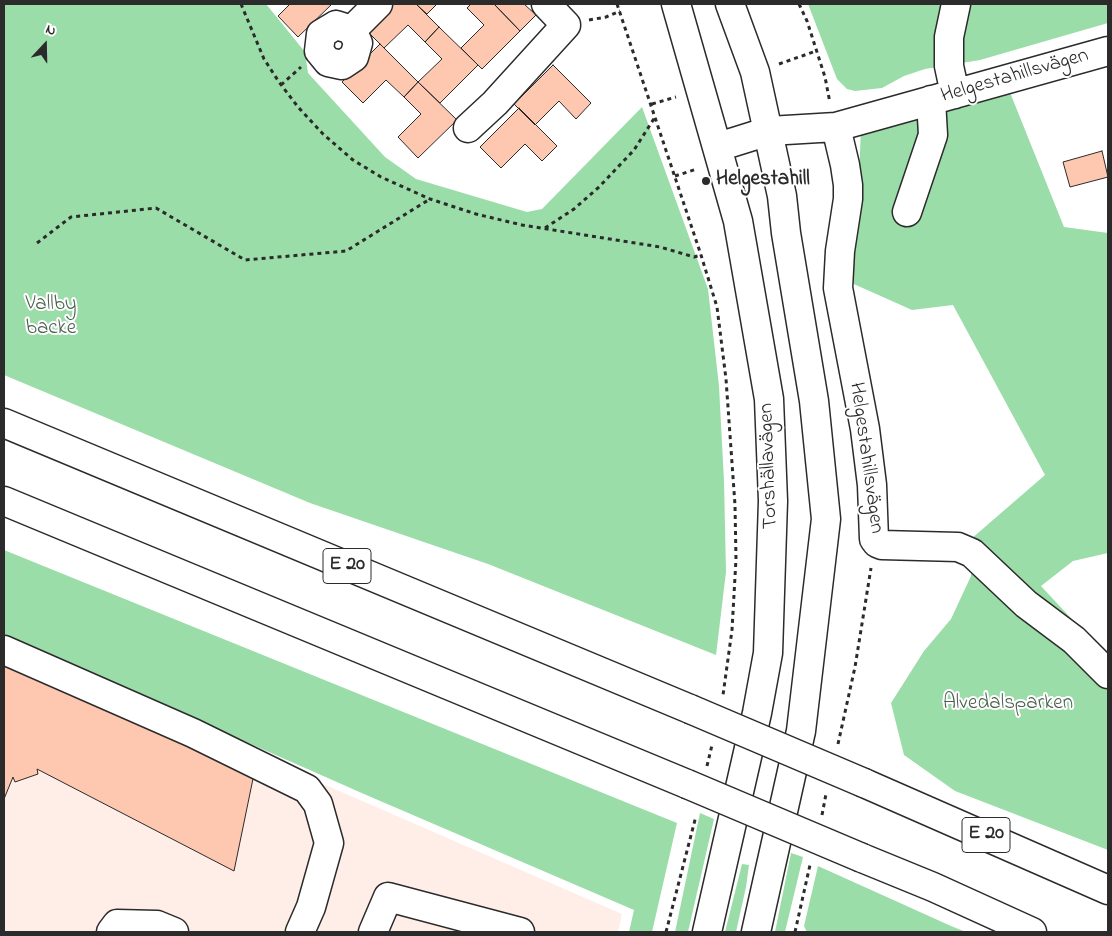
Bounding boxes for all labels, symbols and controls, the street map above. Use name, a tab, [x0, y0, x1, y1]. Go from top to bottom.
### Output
text: N	[42, 19, 59, 42]
north arrow	[20, 20, 70, 70]
street label: Helgestahillsvägen	[938, 44, 1092, 110]
place label: Helgestahill	[716, 168, 810, 194]
marker: Helgestahill	[700, 175, 712, 187]
park label: Vallby backe	[25, 293, 77, 343]
street label: Helgestahillsvägen	[842, 381, 888, 535]
street label: Torshällavägen	[755, 402, 785, 530]
road number: E 20	[323, 548, 371, 584]
park label: Alvedalsparken	[943, 692, 1073, 718]
road number: E 20	[962, 818, 1010, 852]

